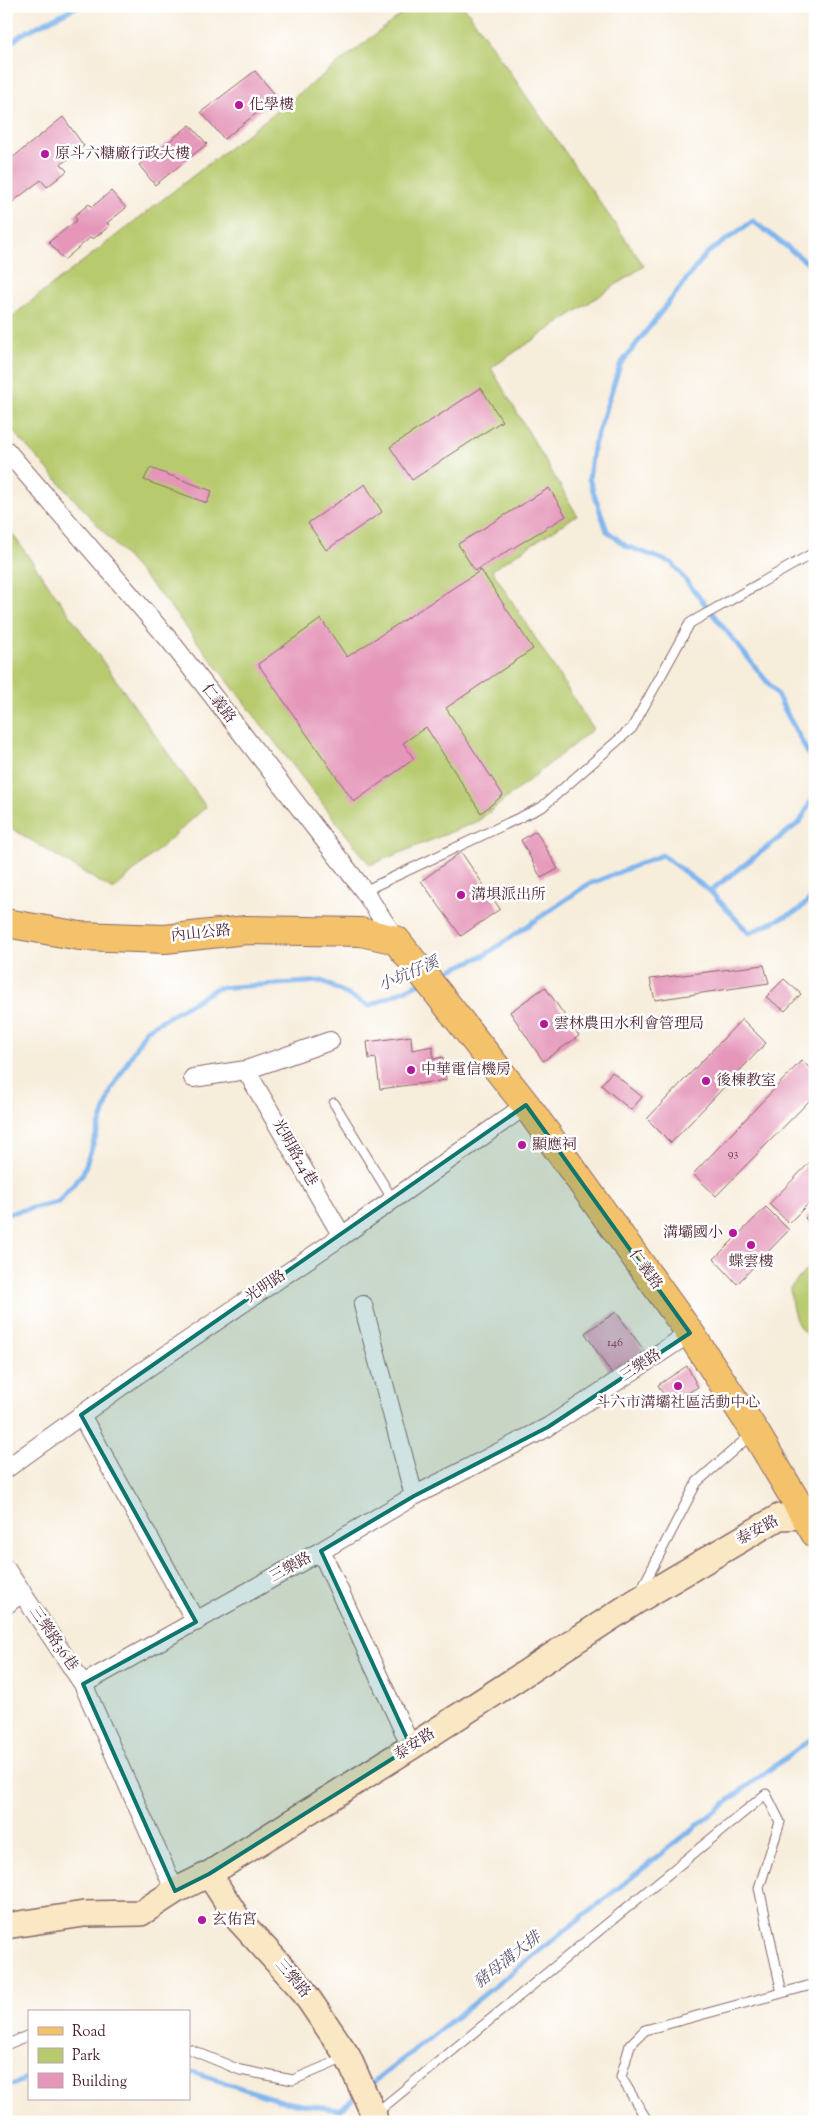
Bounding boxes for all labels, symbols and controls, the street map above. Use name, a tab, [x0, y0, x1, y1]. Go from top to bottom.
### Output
place label: 化學樓	[249, 95, 294, 116]
marker: 化學樓	[233, 99, 245, 111]
place label: 原斗六糖廠行政大樓	[55, 144, 190, 165]
marker: 原斗六糖廠行政大樓	[39, 148, 51, 160]
street label: 仁義路	[196, 680, 240, 728]
place label: 溝埧派出所	[471, 885, 546, 906]
marker: 溝埧派出所	[455, 889, 467, 901]
street label: 內山公路	[170, 920, 232, 948]
water label: 小坑仔溪	[375, 951, 445, 998]
place label: 雲林農田水利會管理局	[554, 1014, 704, 1035]
marker: 雲林農田水利會管理局	[538, 1018, 550, 1030]
place label: 中華電信機房	[421, 1060, 511, 1081]
marker: 中華電信機房	[405, 1064, 417, 1076]
place label: 後棟教室	[716, 1071, 776, 1092]
marker: 後棟教室	[700, 1075, 712, 1087]
street label: 光明路24巷	[266, 1115, 322, 1191]
place label: 顯應祠	[532, 1135, 577, 1156]
marker: 顯應祠	[516, 1139, 528, 1151]
house number: 93	[728, 1145, 738, 1163]
place label: 溝壩國小	[663, 1223, 723, 1244]
marker: 溝壩國小	[727, 1227, 739, 1239]
marker: 蝶雲樓	[745, 1239, 757, 1251]
street label: 仁義路	[623, 1246, 667, 1294]
place label: 蝶雲樓	[728, 1252, 774, 1273]
street label: 光明路	[241, 1266, 291, 1308]
house number: 146	[607, 1334, 623, 1352]
street label: 三樂路	[616, 1345, 666, 1387]
marker: 斗六市溝壩社區活動中心	[672, 1380, 684, 1392]
place label: 斗六市溝壩社區活動中心	[595, 1393, 761, 1414]
street label: 泰安路	[733, 1511, 783, 1551]
street label: 三樂路	[266, 1548, 316, 1588]
street label: 三樂路36巷	[24, 1603, 82, 1675]
street label: 泰安路	[390, 1724, 440, 1766]
place label: 玄佑宮	[212, 1910, 257, 1931]
marker: 玄佑宮	[196, 1914, 208, 1926]
water label: 豬母溝大排	[469, 1926, 548, 1995]
street label: 三樂路	[269, 1955, 315, 2003]
legend	[28, 2010, 190, 2100]
text: Road	[72, 2022, 106, 2043]
text: Park	[72, 2046, 101, 2067]
text: Building	[72, 2072, 127, 2093]

